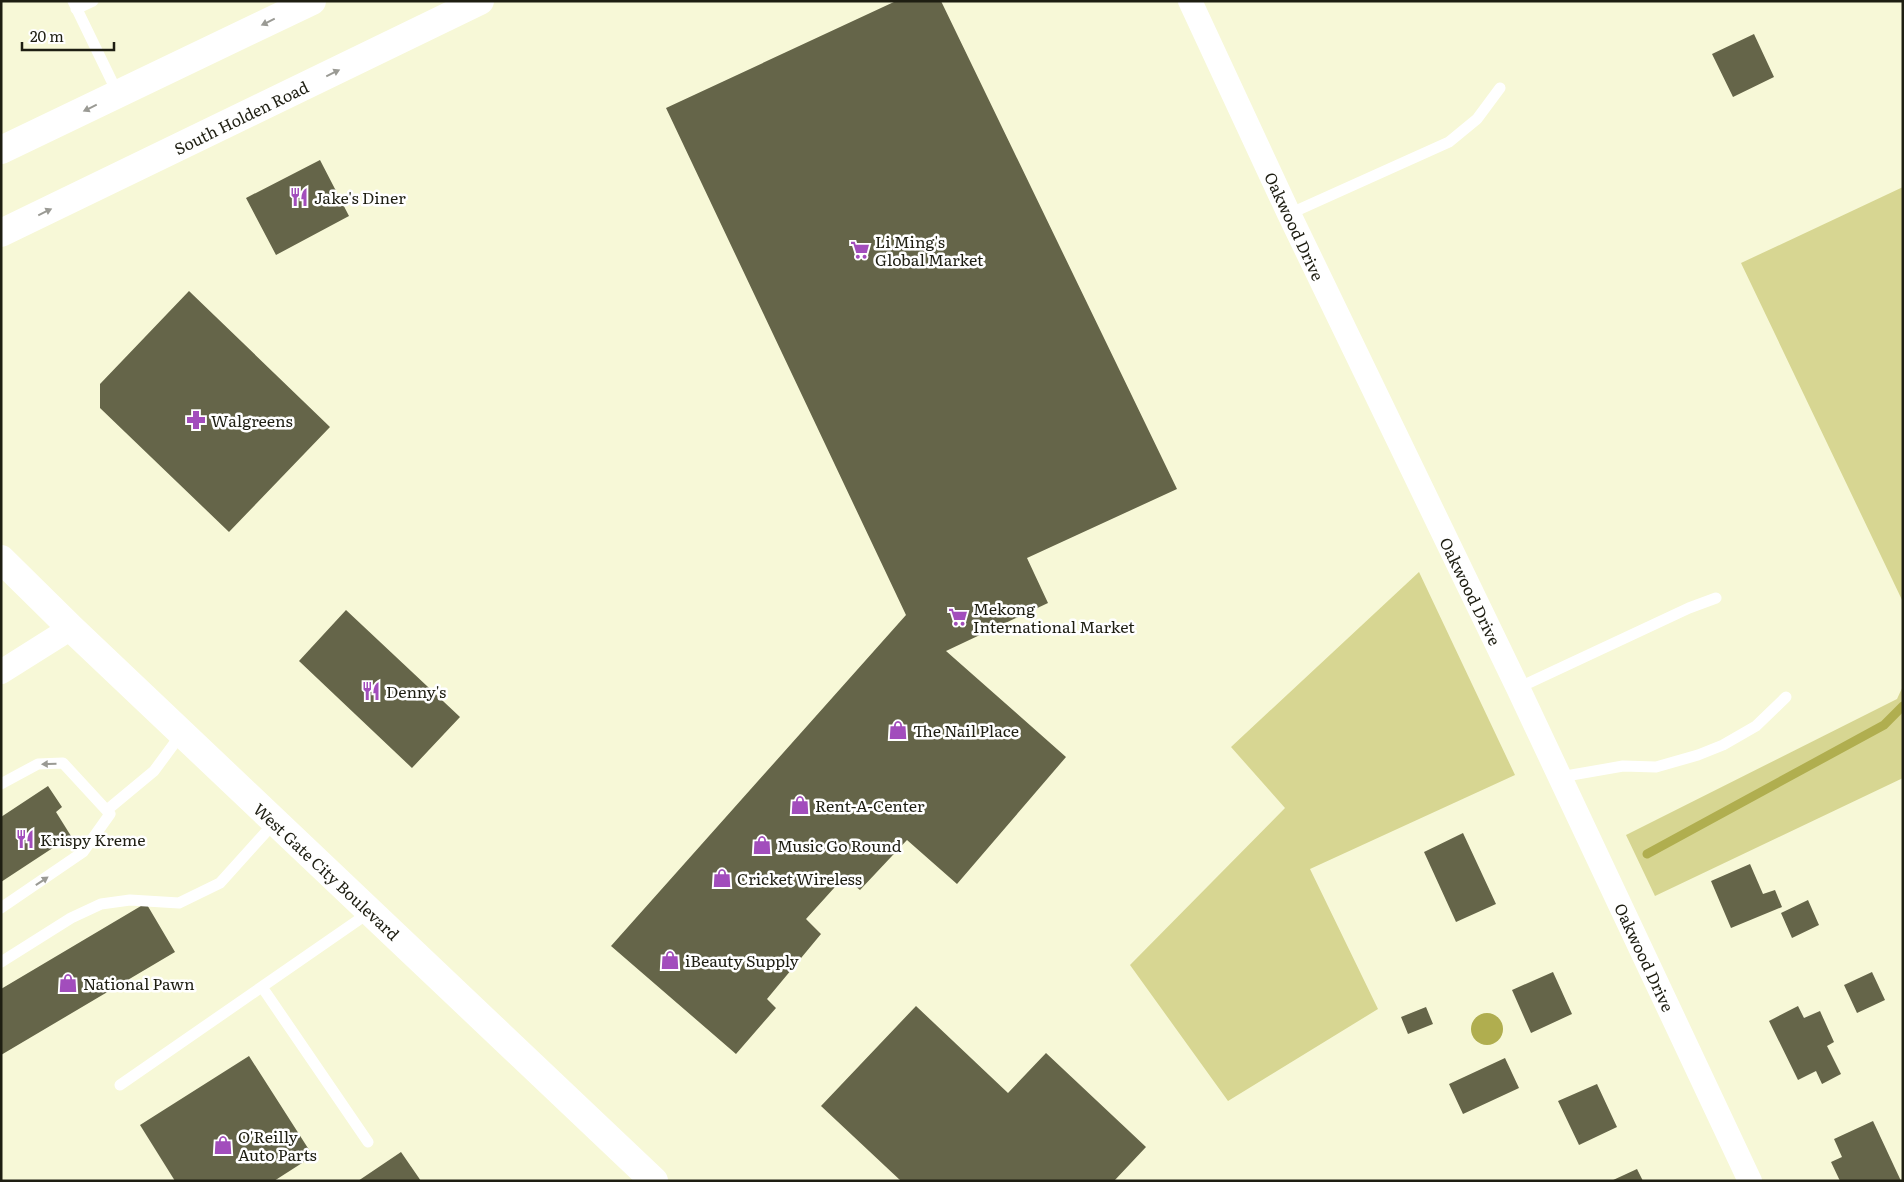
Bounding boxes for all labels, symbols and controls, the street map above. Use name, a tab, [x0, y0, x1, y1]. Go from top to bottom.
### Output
one-way arrow	[261, 19, 275, 27]
scale bar	[22, 20, 115, 52]
text: 20 m	[30, 24, 64, 47]
one-way arrow	[326, 68, 340, 76]
street label: South Holden Road	[170, 74, 312, 160]
one-way arrow	[83, 104, 97, 112]
street label: Oakwood Drive	[1259, 168, 1331, 284]
place label: Jake's Diner	[314, 185, 406, 209]
restaurant icon: Jake's Diner	[288, 186, 310, 208]
one-way arrow	[38, 208, 52, 216]
place label: Li Ming's Global Market	[875, 229, 984, 271]
supermarket icon: Li Ming's Global Market	[849, 239, 871, 261]
place label: Walgreens	[211, 408, 293, 432]
pharmacy icon: Walgreens	[185, 409, 207, 431]
street label: Oakwood Drive	[1434, 533, 1508, 649]
place label: Mekong International Market	[973, 596, 1135, 638]
supermarket icon: Mekong International Market	[947, 606, 969, 628]
place label: Denny's	[386, 679, 446, 703]
restaurant icon: Denny's	[360, 680, 382, 702]
place label: The Nail Place	[913, 718, 1019, 742]
shop icon: The Nail Place	[887, 719, 909, 741]
one-way arrow	[41, 760, 57, 768]
place label: Rent-A-Center	[815, 793, 925, 817]
shop icon: Rent-A-Center	[789, 794, 811, 816]
street label: West Gate City Boulevard	[249, 797, 406, 945]
place label: Krispy Kreme	[40, 827, 146, 851]
restaurant icon: Krispy Kreme	[14, 828, 36, 850]
place label: Music Go Round	[777, 833, 902, 857]
shop icon: Music Go Round	[751, 834, 773, 856]
place label: Cricket Wireless	[737, 866, 862, 890]
shop icon: Cricket Wireless	[711, 867, 733, 889]
one-way arrow	[35, 876, 48, 885]
street label: Oakwood Drive	[1609, 899, 1681, 1015]
place label: iBeauty Supply	[685, 948, 800, 972]
shop icon: iBeauty Supply	[659, 949, 681, 971]
place label: National Pawn	[83, 971, 195, 995]
shop icon: National Pawn	[57, 972, 79, 994]
place label: O'Reilly Auto Parts	[238, 1124, 317, 1166]
shop icon: O'Reilly Auto Parts	[212, 1134, 234, 1156]

